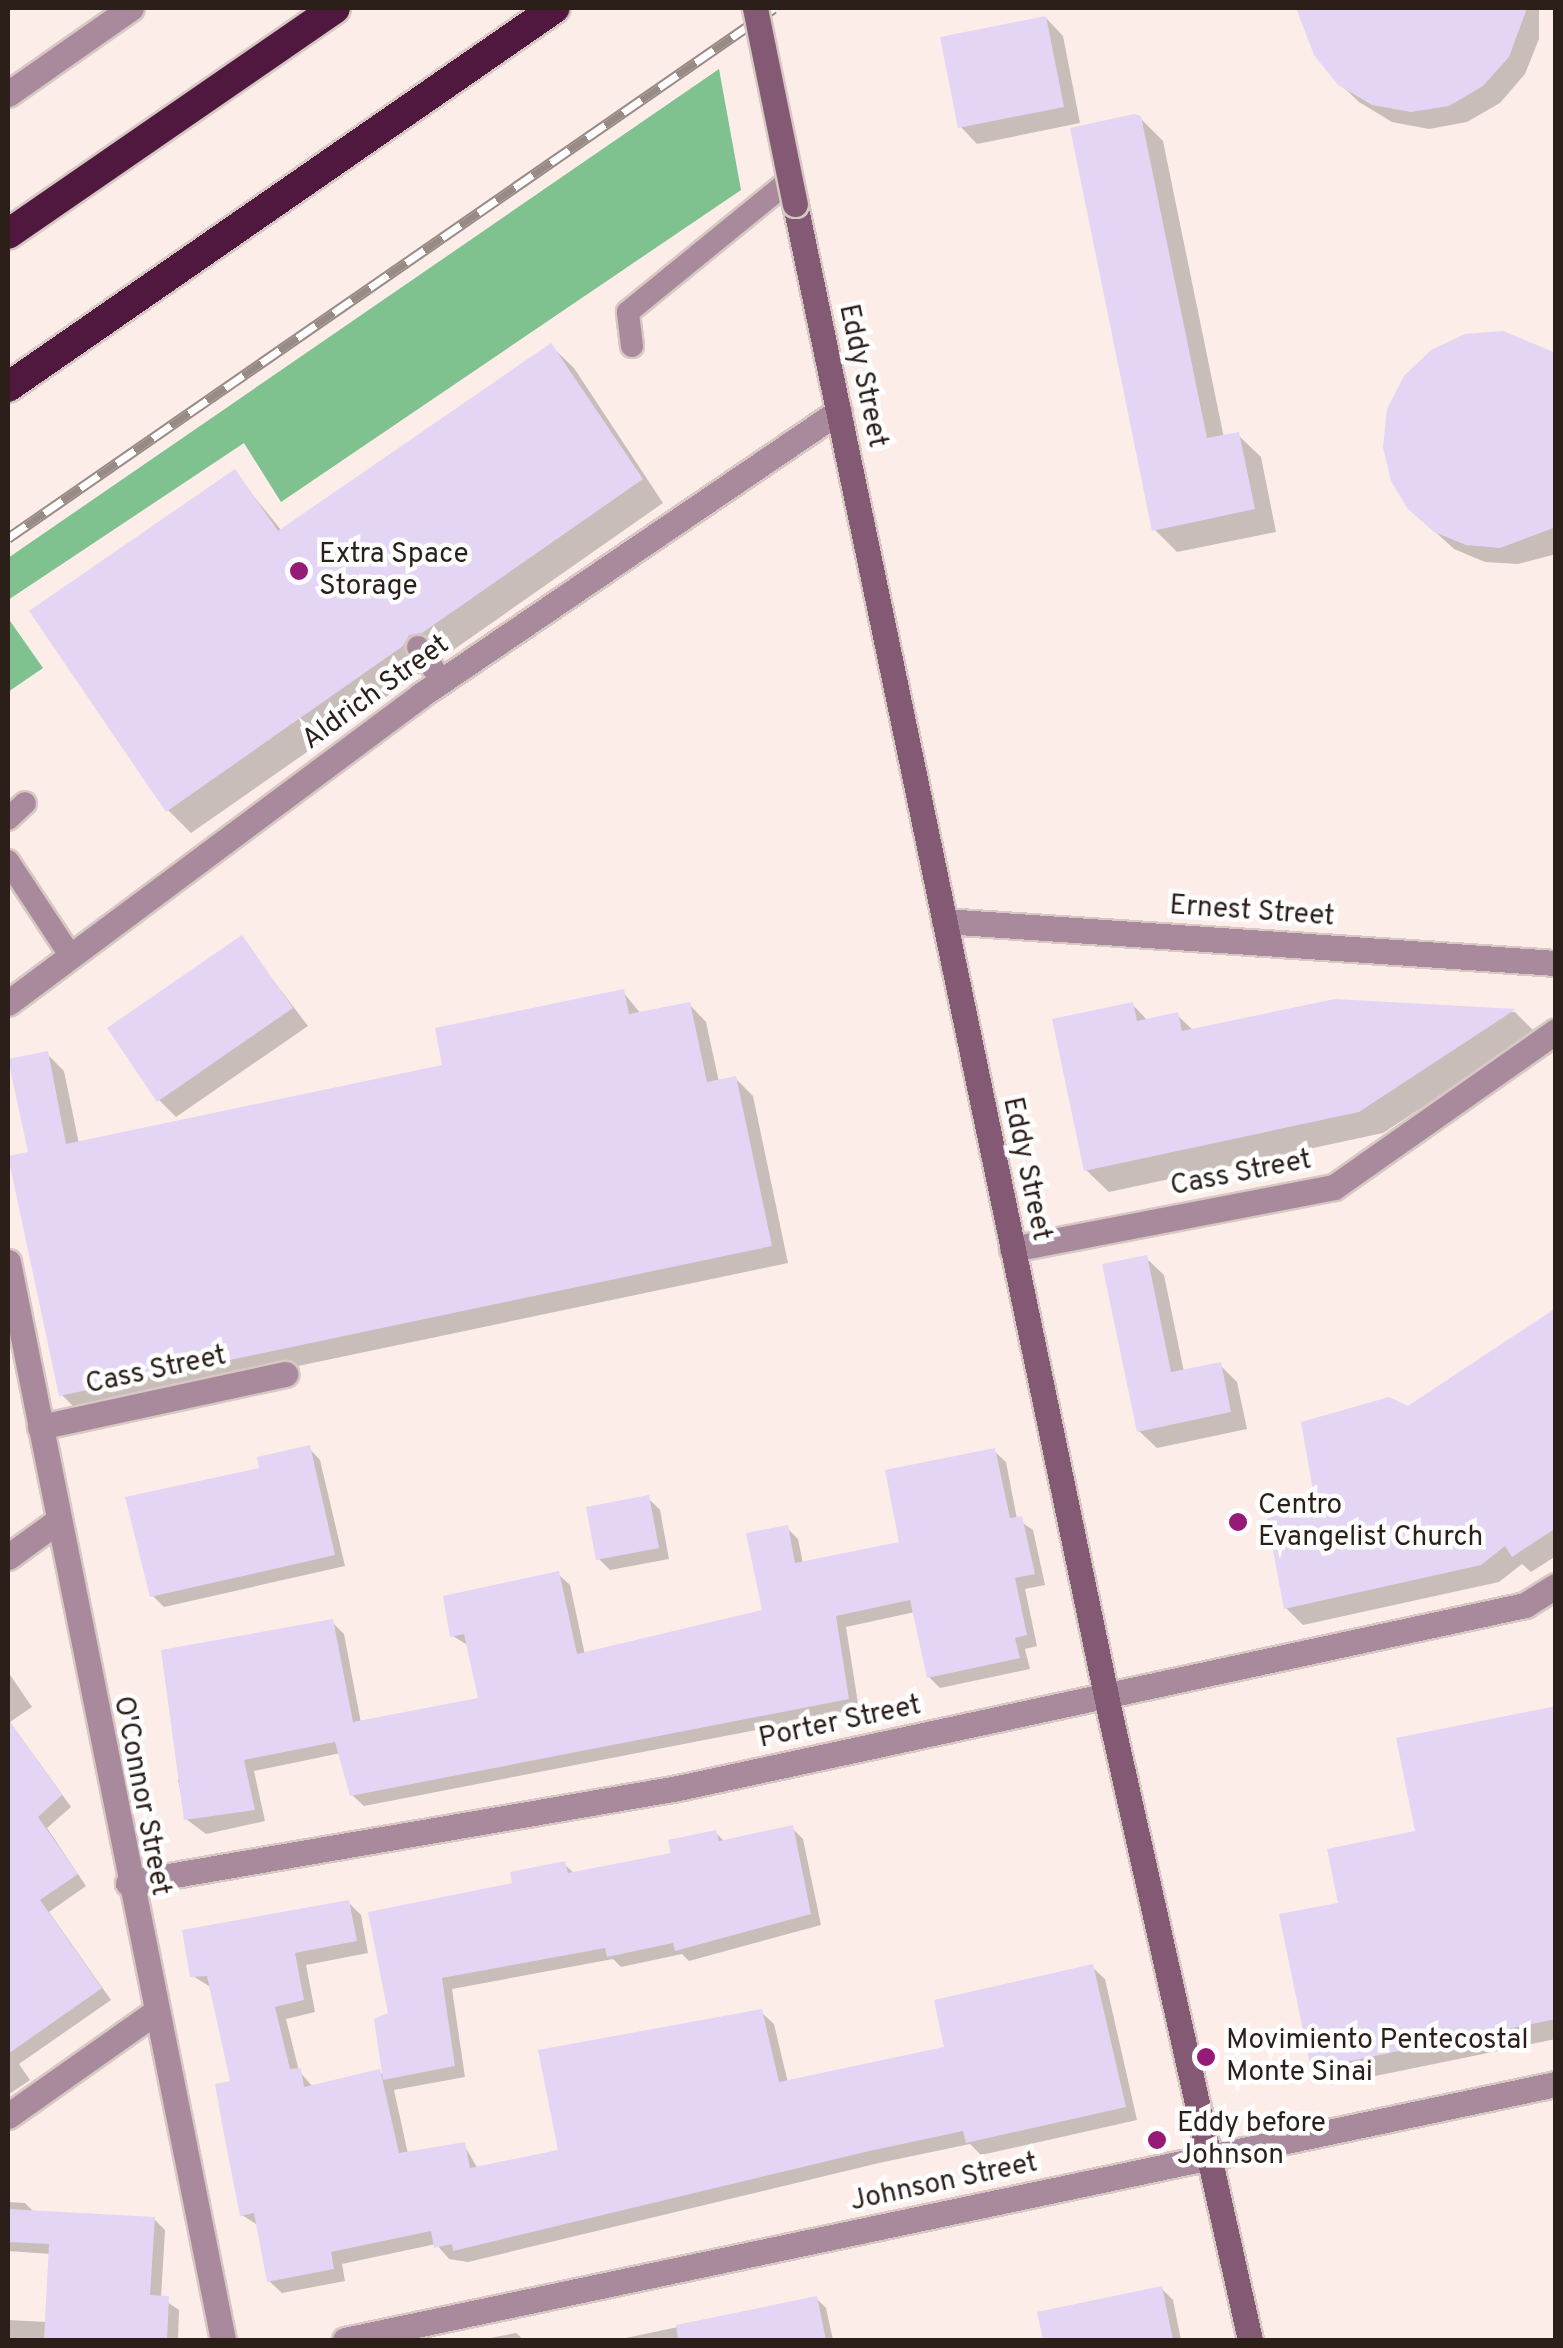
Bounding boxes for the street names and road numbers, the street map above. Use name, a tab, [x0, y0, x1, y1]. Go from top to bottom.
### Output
street label: Eddy Street	[830, 301, 894, 451]
street label: Aldrich Street	[296, 628, 456, 758]
street label: Ernest Street	[1168, 889, 1336, 935]
street label: Eddy Street	[994, 1094, 1058, 1244]
street label: Cass Street	[1168, 1144, 1314, 1204]
street label: Cass Street	[83, 1340, 229, 1402]
street label: Porter Street	[756, 1689, 924, 1757]
street label: O'Connor Street	[105, 1693, 177, 1899]
street label: Johnson Street	[847, 2147, 1041, 2219]

